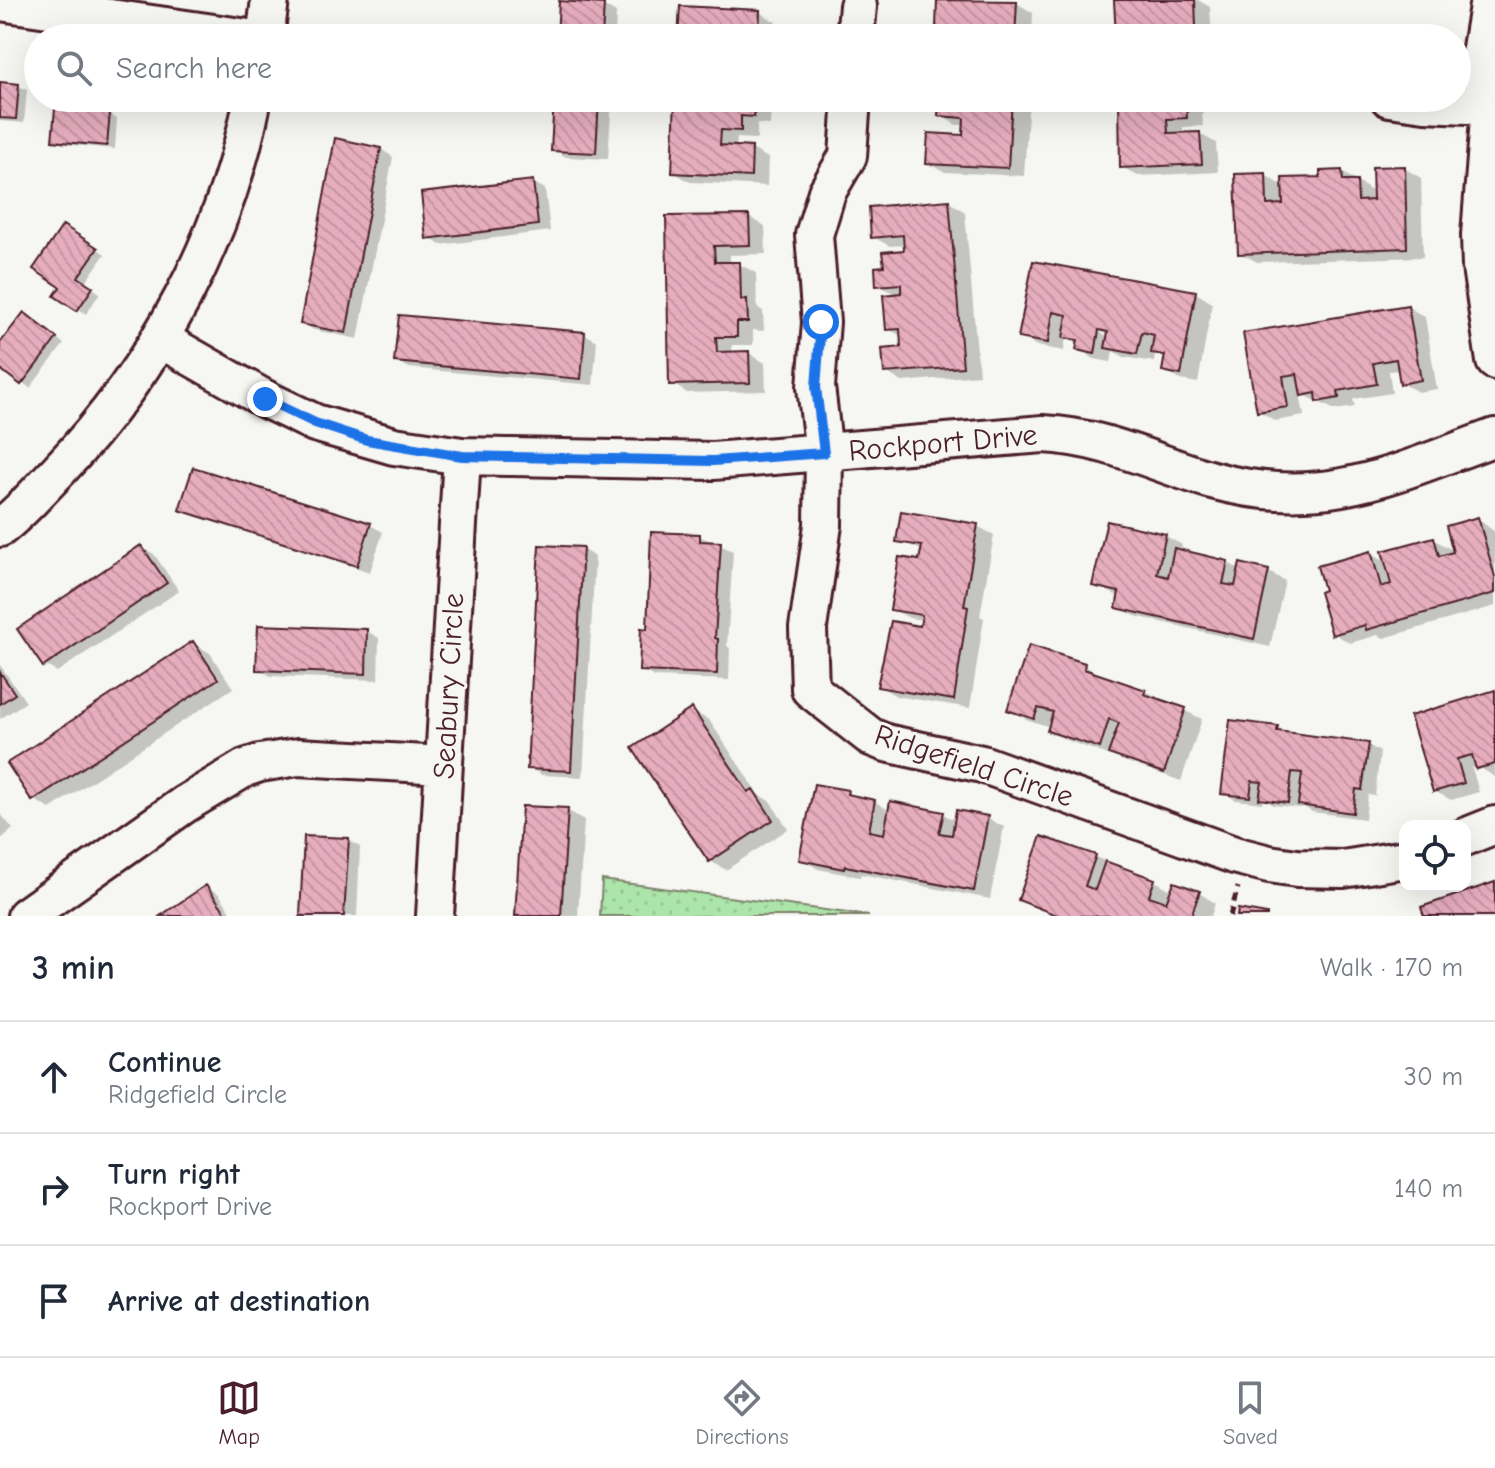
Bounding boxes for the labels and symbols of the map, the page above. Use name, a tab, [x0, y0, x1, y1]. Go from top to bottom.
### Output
route start	[803, 304, 839, 340]
route end	[247, 381, 283, 417]
street label: Rockport Drive	[847, 417, 1039, 469]
street label: Seabury Circle	[427, 592, 471, 780]
street label: Ridgefield Circle	[870, 717, 1078, 815]

